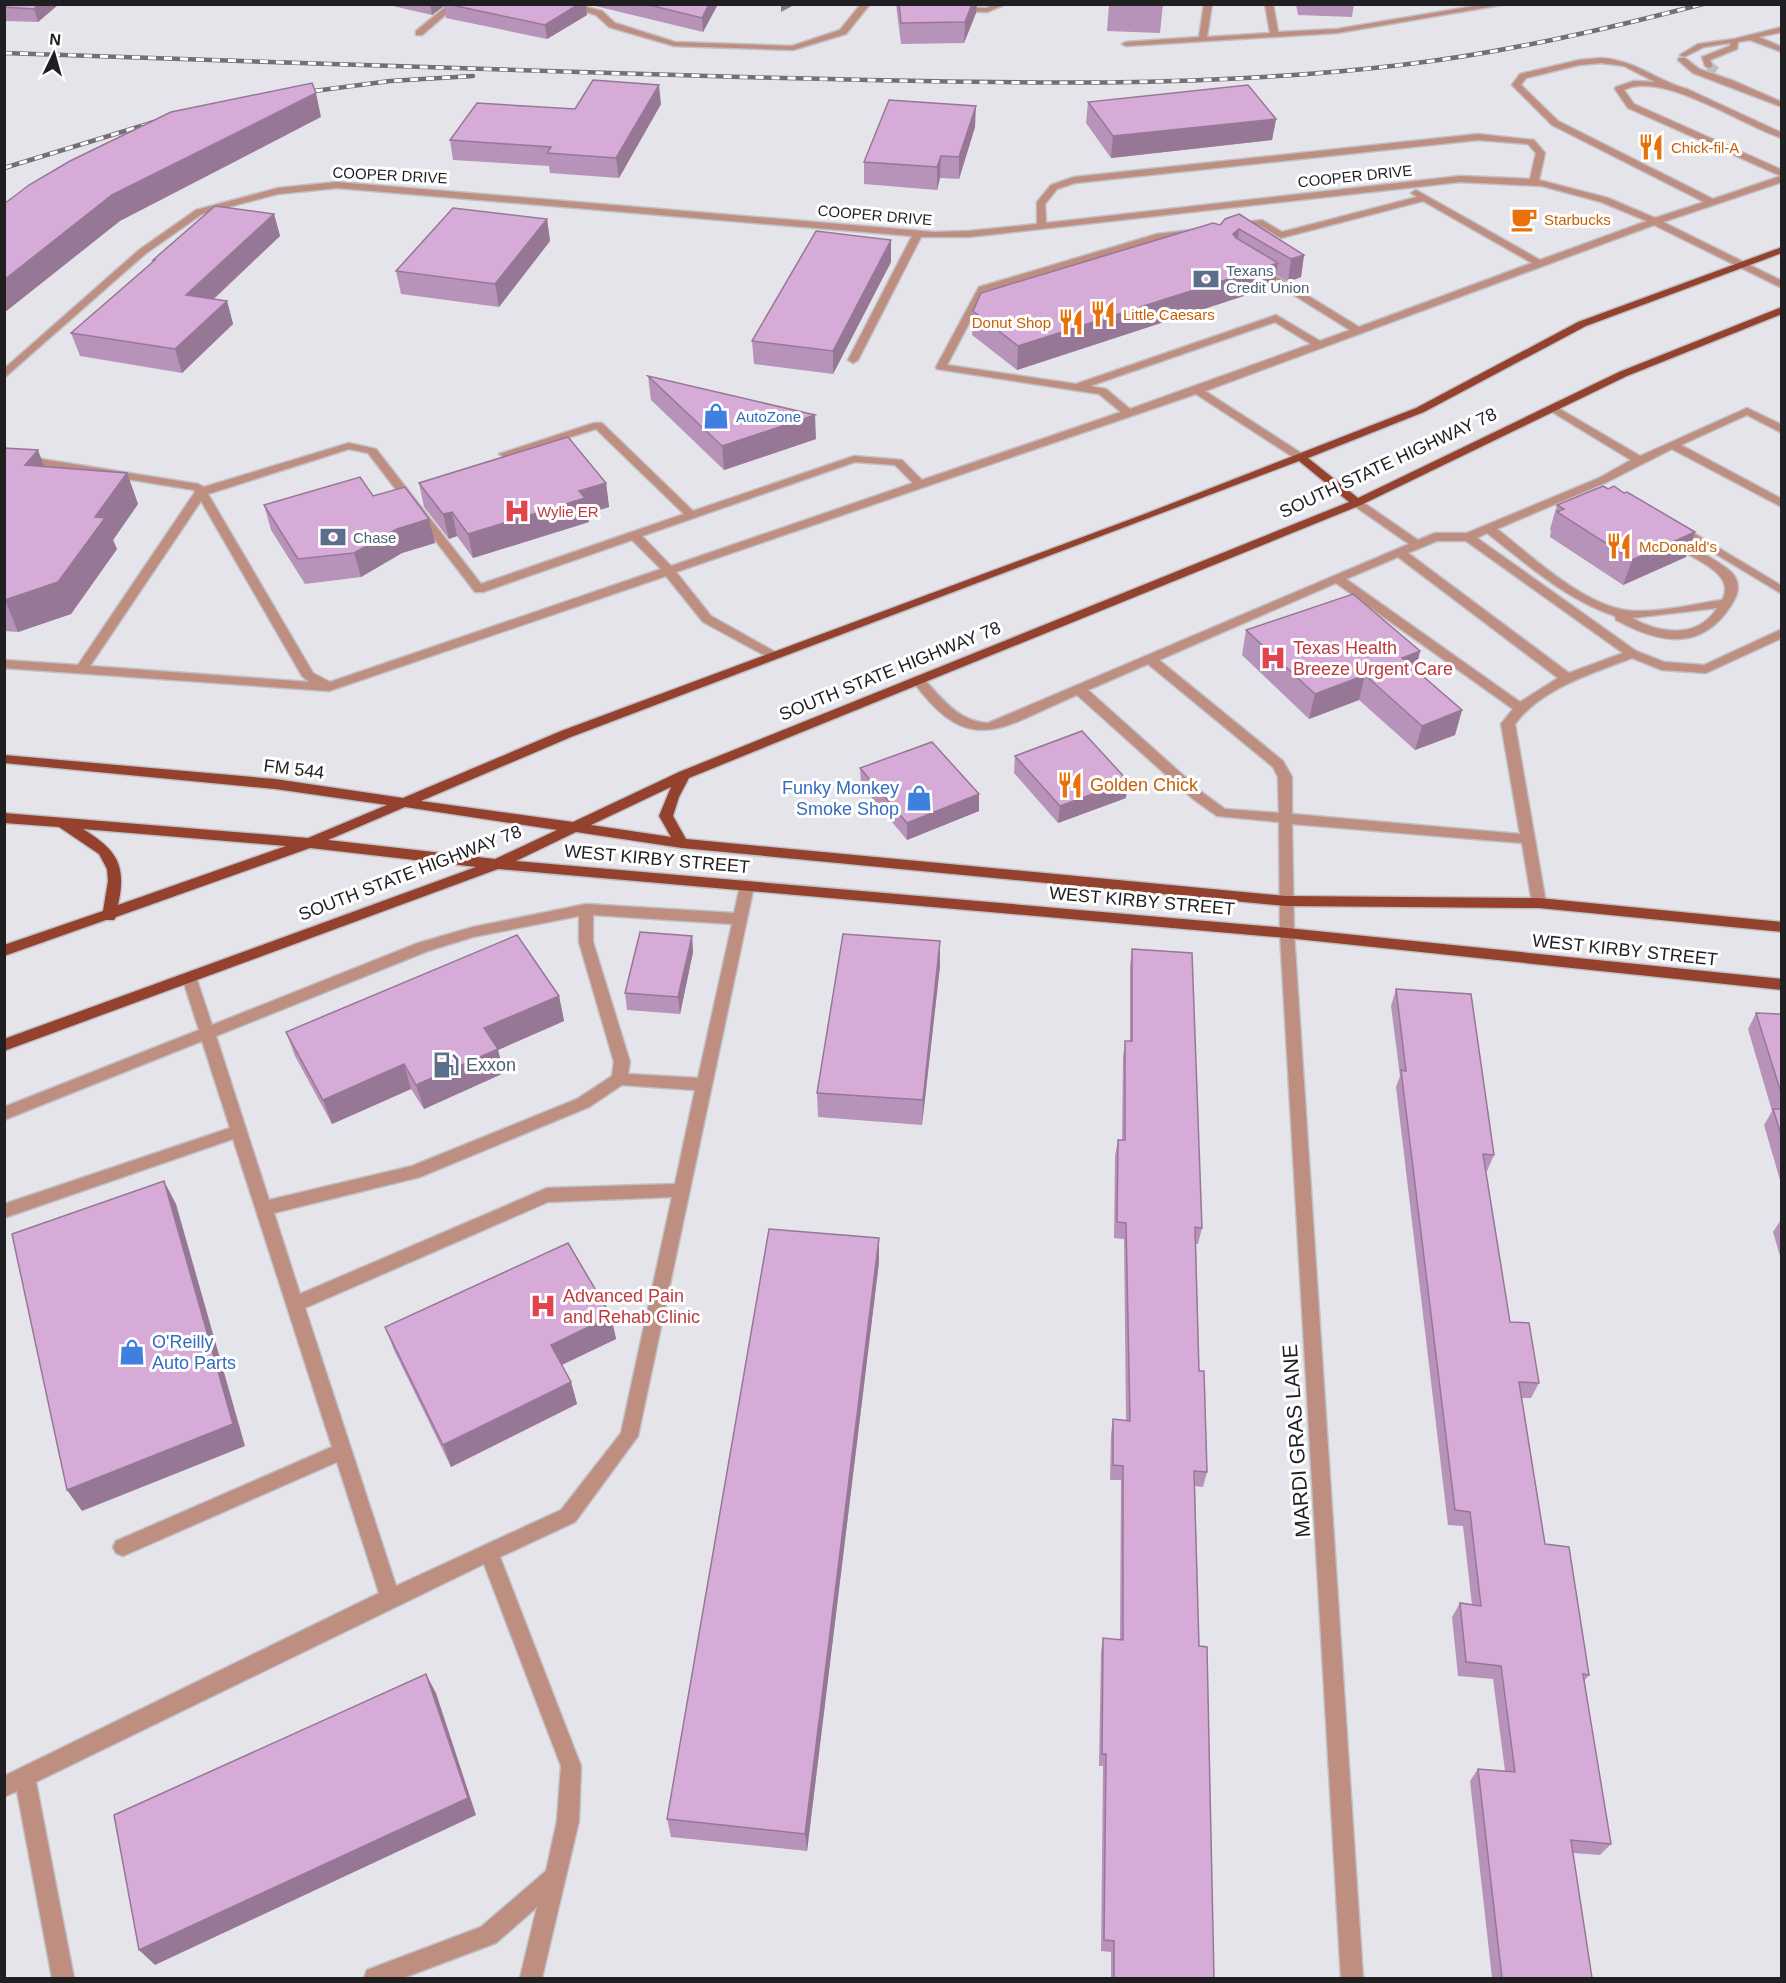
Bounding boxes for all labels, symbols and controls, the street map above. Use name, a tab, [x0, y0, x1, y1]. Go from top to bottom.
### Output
north arrow	[24, 24, 84, 84]
text: N	[49, 31, 62, 49]
restaurant icon: Chick-fil-A	[1636, 132, 1666, 162]
place label: Chick-fil-A	[1671, 139, 1739, 156]
street label: COOPER DRIVE	[1297, 162, 1413, 190]
street label: COOPER DRIVE	[332, 164, 448, 186]
street label: COOPER DRIVE	[817, 202, 933, 228]
cafe icon: Starbucks	[1509, 204, 1539, 234]
place label: Starbucks	[1544, 211, 1611, 228]
place label: Texans Credit Union	[1226, 262, 1309, 296]
bank icon: Texans Credit Union	[1191, 264, 1221, 294]
restaurant icon: Little Caesars	[1088, 299, 1118, 329]
place label: Little Caesars	[1123, 306, 1215, 323]
restaurant icon: Donut Shop	[1056, 307, 1086, 337]
place label: Donut Shop	[972, 314, 1051, 331]
shop icon: AutoZone	[701, 401, 731, 431]
street label: SOUTH STATE HIGHWAY 78	[1276, 404, 1500, 522]
place label: AutoZone	[736, 408, 801, 425]
hospital icon: Wylie ER	[502, 496, 532, 526]
place label: Wylie ER	[537, 503, 599, 520]
bank icon: Chase	[318, 522, 348, 552]
place label: Chase	[353, 529, 396, 546]
restaurant icon: McDonald's	[1604, 531, 1634, 561]
place label: McDonald's	[1639, 538, 1717, 555]
street label: SOUTH STATE HIGHWAY 78	[776, 617, 1004, 725]
place label: Texas Health Breeze Urgent Care	[1293, 638, 1453, 679]
hospital icon: Texas Health Breeze Urgent Care	[1258, 643, 1288, 673]
street label: FM 544	[262, 755, 326, 783]
restaurant icon: Golden Chick	[1055, 770, 1085, 800]
place label: Golden Chick	[1090, 775, 1199, 795]
place label: Funky Monkey Smoke Shop	[782, 778, 899, 819]
shop icon: Funky Monkey Smoke Shop	[904, 783, 934, 813]
street label: SOUTH STATE HIGHWAY 78	[296, 821, 524, 925]
street label: WEST KIRBY STREET	[563, 841, 751, 877]
street label: WEST KIRBY STREET	[1048, 883, 1236, 919]
street label: WEST KIRBY STREET	[1531, 930, 1719, 970]
fuel station icon: Exxon	[431, 1050, 461, 1080]
place label: Exxon	[466, 1055, 516, 1075]
place label: Advanced Pain and Rehab Clinic	[563, 1286, 700, 1327]
hospital icon: Advanced Pain and Rehab Clinic	[528, 1291, 558, 1321]
place label: O'Reilly Auto Parts	[152, 1332, 236, 1373]
shop icon: O'Reilly Auto Parts	[117, 1337, 147, 1367]
street label: MARDI GRAS LANE	[1278, 1344, 1314, 1538]

